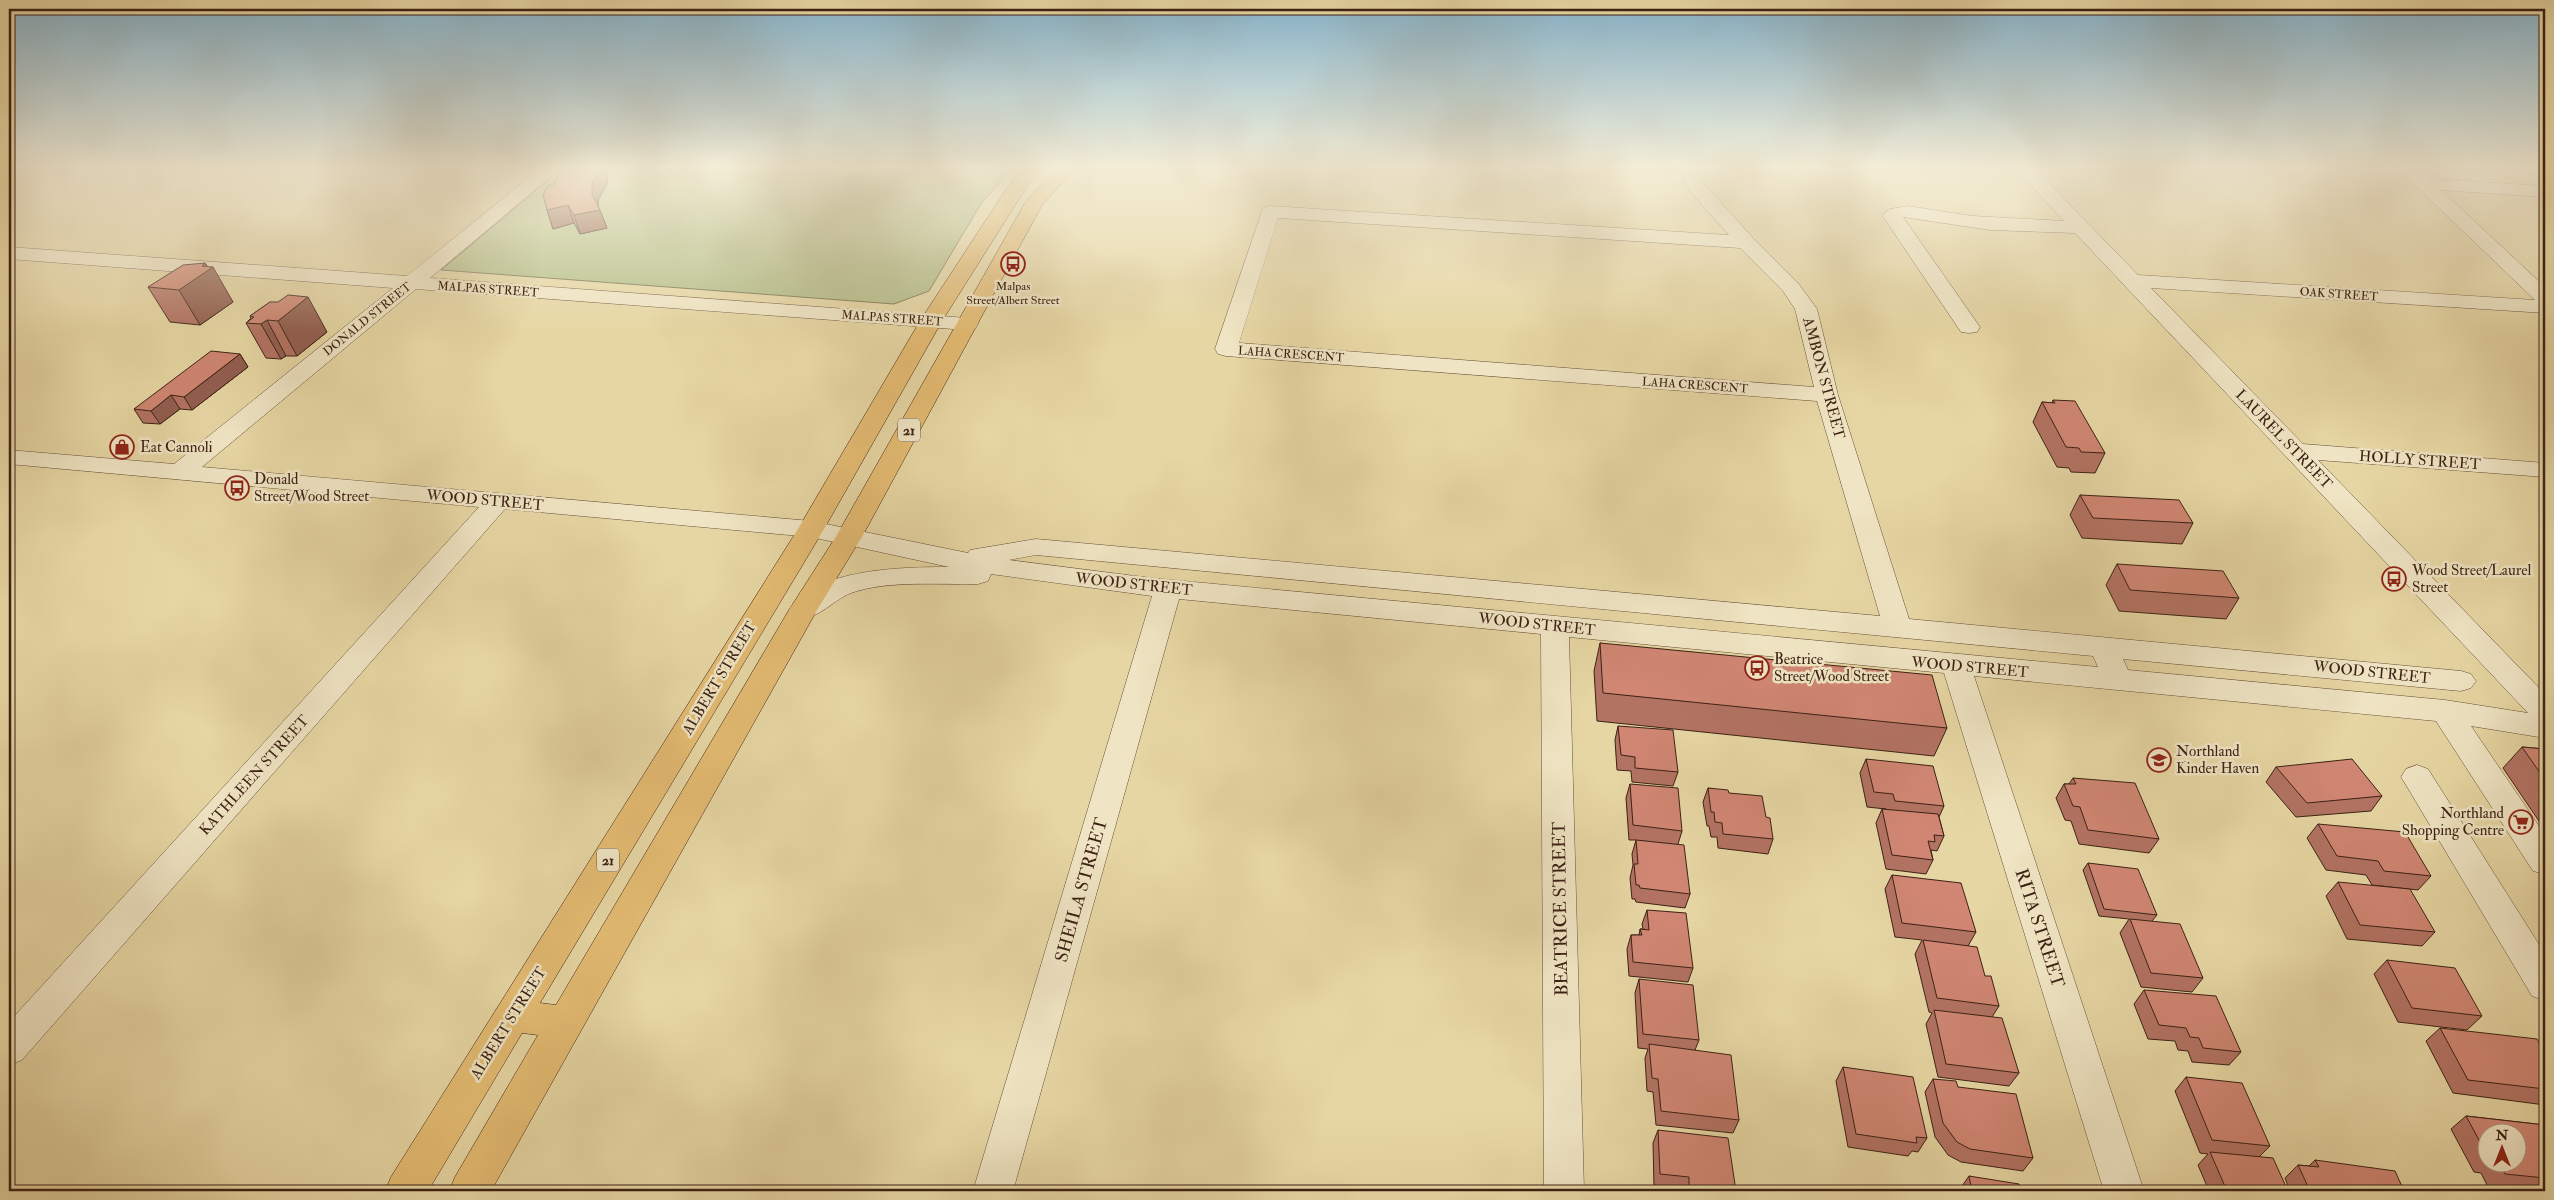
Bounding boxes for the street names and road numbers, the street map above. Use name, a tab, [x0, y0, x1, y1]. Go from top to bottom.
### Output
street label: MALPAS STREET	[437, 278, 539, 301]
street label: DONALD STREET	[320, 279, 414, 359]
street label: OAK STREET	[2299, 284, 2379, 305]
street label: MALPAS STREET	[841, 307, 943, 330]
street label: AMBON STREET	[1798, 314, 1849, 441]
street label: LAHA CRESCENT	[1237, 343, 1345, 366]
street label: LAHA CRESCENT	[1641, 374, 1749, 397]
street label: LAUREL STREET	[2231, 385, 2336, 493]
road number: 21	[898, 418, 920, 442]
street label: HOLLY STREET	[2358, 447, 2481, 474]
street label: WOOD STREET	[425, 486, 544, 515]
street label: WOOD STREET	[1074, 569, 1193, 600]
street label: WOOD STREET	[1477, 609, 1596, 640]
street label: ALBERT STREET	[678, 618, 761, 739]
street label: WOOD STREET	[1910, 653, 2029, 682]
street label: WOOD STREET	[2312, 657, 2431, 688]
street label: KATHLEEN STREET	[195, 711, 313, 839]
street label: SHEILA STREET	[1050, 815, 1113, 965]
street label: BEATRICE STREET	[1547, 821, 1574, 996]
road number: 21	[597, 848, 619, 872]
street label: RITA STREET	[2009, 866, 2070, 991]
street label: ALBERT STREET	[466, 964, 551, 1084]

